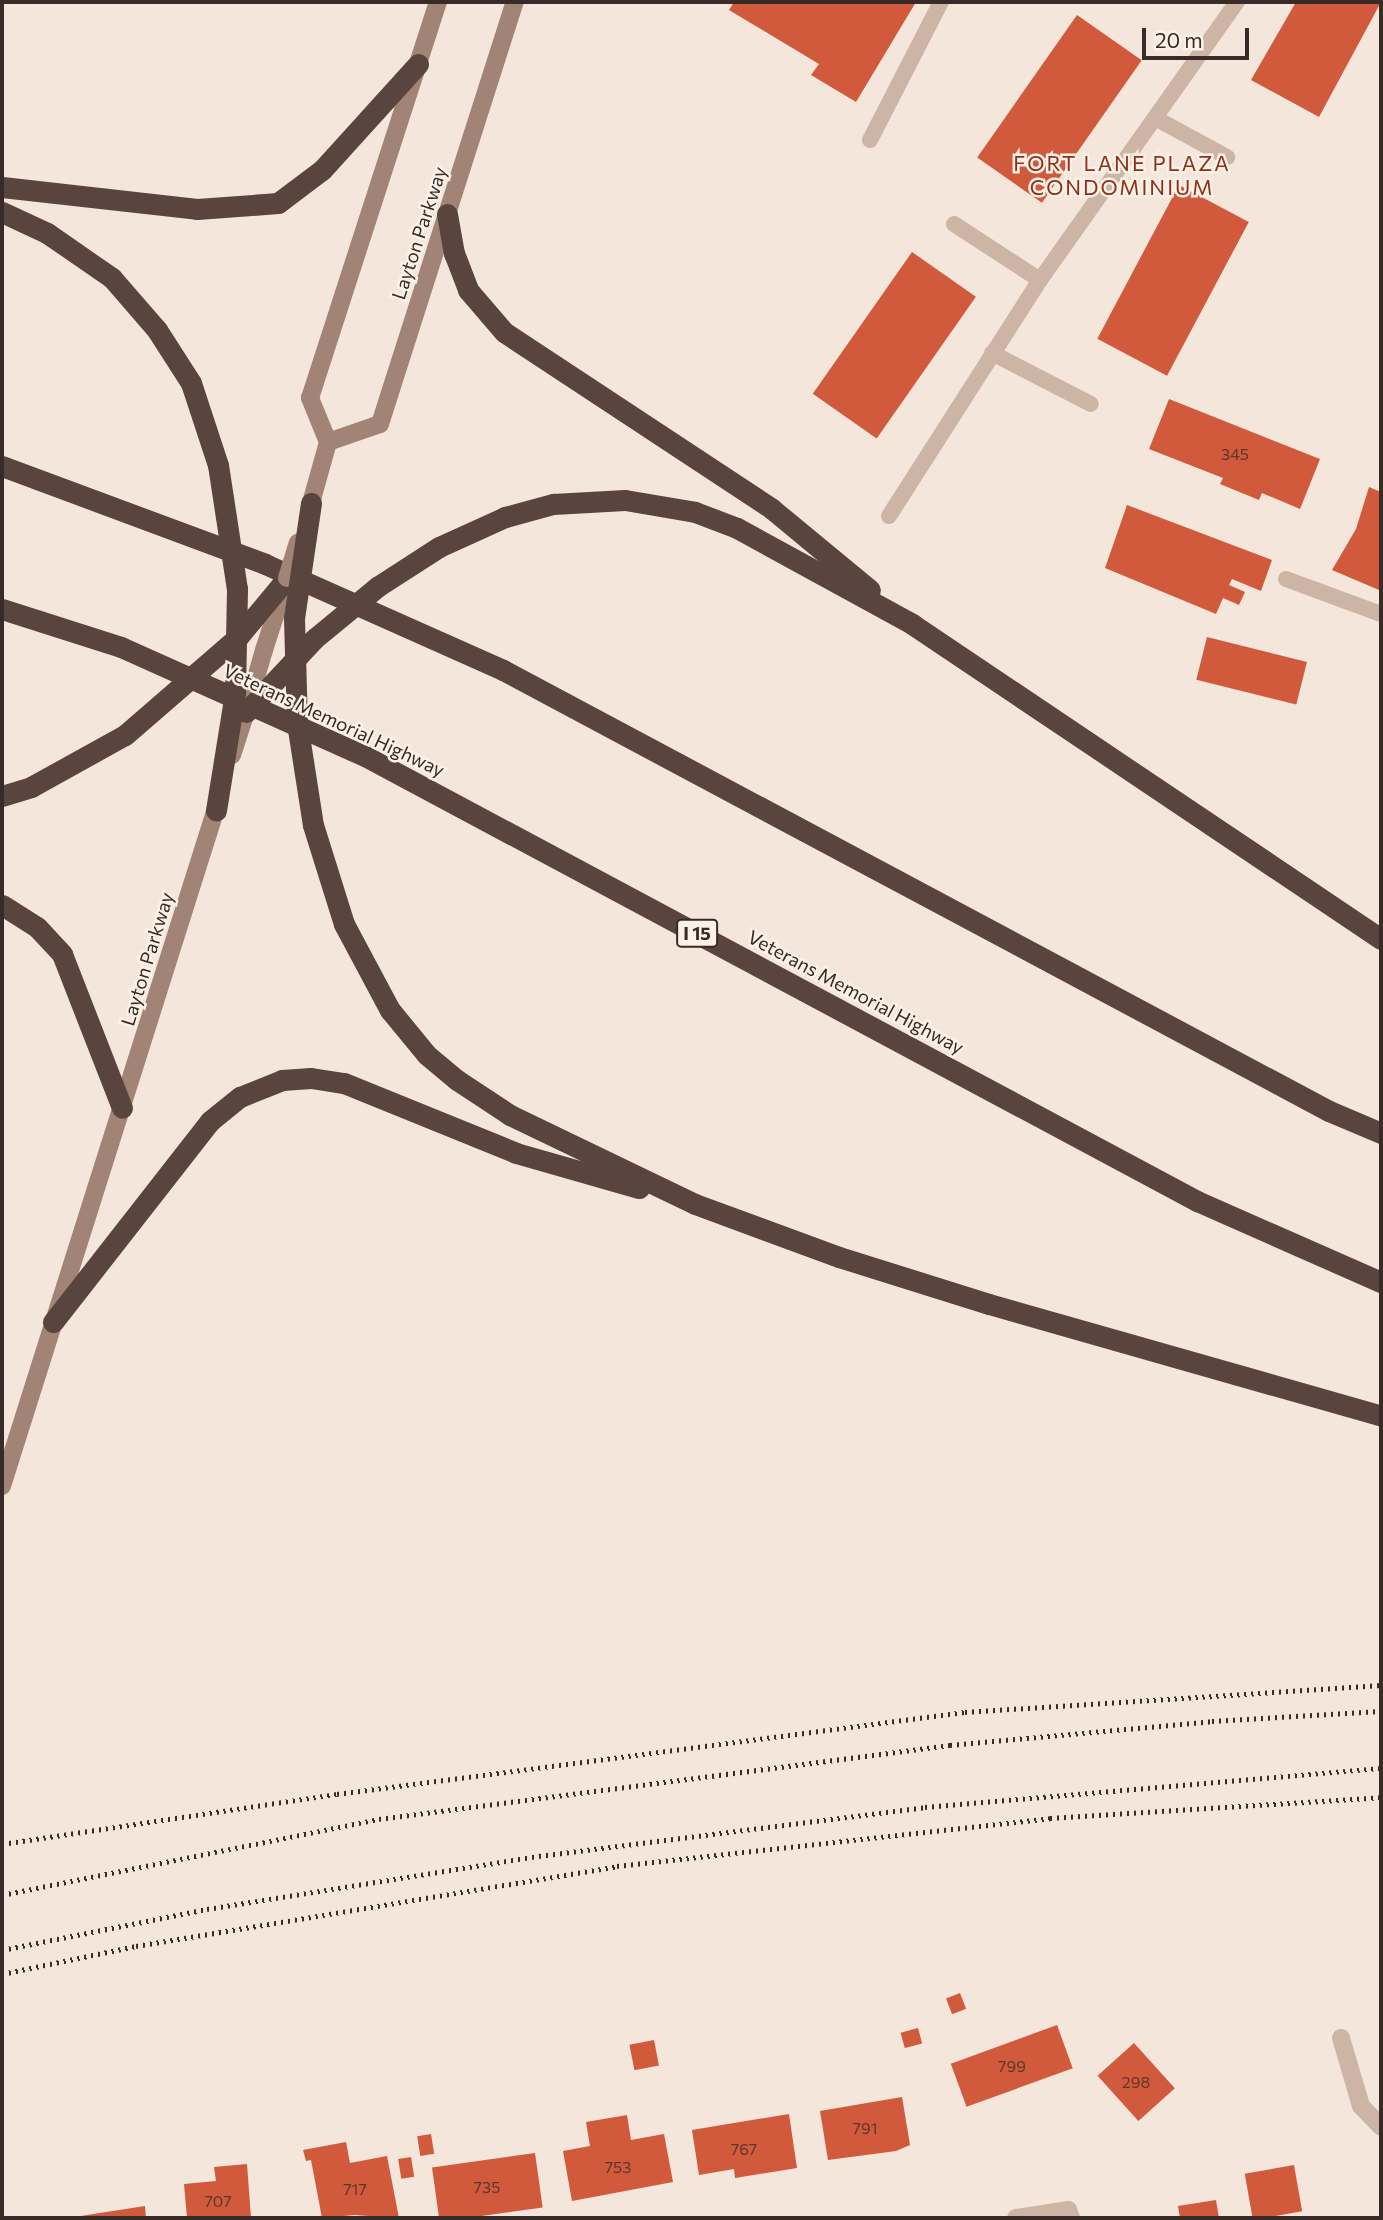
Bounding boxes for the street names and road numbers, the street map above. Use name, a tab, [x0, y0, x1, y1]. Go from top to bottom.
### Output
street label: Layton Parkway	[387, 164, 451, 302]
street label: Veterans Memorial Highway	[220, 659, 448, 781]
street label: Layton Parkway	[116, 890, 178, 1028]
road number: I 15	[676, 918, 718, 948]
street label: Veterans Memorial Highway	[744, 925, 968, 1059]

